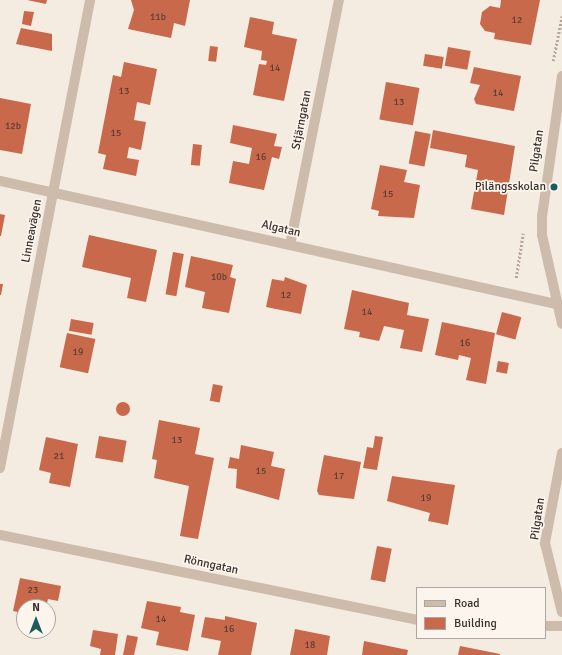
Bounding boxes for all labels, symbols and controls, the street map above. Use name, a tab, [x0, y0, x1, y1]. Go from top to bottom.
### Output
house number: 11b	[150, 12, 166, 24]
house number: 12	[512, 15, 522, 27]
house number: 14	[270, 63, 280, 75]
house number: 13	[119, 86, 129, 98]
house number: 14	[493, 88, 503, 100]
street label: Stjärngatan	[289, 89, 315, 151]
house number: 13	[394, 97, 404, 109]
house number: 12b	[5, 121, 21, 133]
house number: 15	[111, 128, 121, 140]
street label: Pilgatan	[527, 129, 547, 173]
house number: 16	[256, 152, 266, 164]
place label: Pilängsskolan	[475, 180, 546, 194]
marker: Pilängsskolan	[549, 182, 559, 192]
house number: 15	[383, 189, 393, 201]
street label: Linneavägen	[19, 198, 45, 264]
street label: Algatan	[260, 218, 302, 240]
house number: 10b	[211, 272, 227, 284]
house number: 12	[281, 290, 291, 302]
house number: 14	[362, 307, 372, 319]
house number: 16	[460, 338, 470, 350]
house number: 19	[73, 347, 83, 359]
house number: 13	[172, 435, 182, 447]
house number: 21	[54, 451, 64, 463]
house number: 15	[256, 466, 266, 478]
house number: 17	[334, 471, 344, 483]
house number: 19	[421, 493, 431, 505]
street label: Pilgatan	[528, 497, 548, 541]
street label: Rönngatan	[182, 552, 240, 578]
house number: 23	[28, 585, 38, 597]
legend	[416, 587, 546, 639]
text: Road	[454, 596, 480, 611]
north arrow	[16, 599, 56, 639]
text: N	[32, 601, 40, 614]
house number: 14	[156, 614, 166, 626]
text: Building	[454, 616, 497, 631]
house number: 16	[224, 624, 234, 636]
house number: 18	[305, 640, 315, 652]

